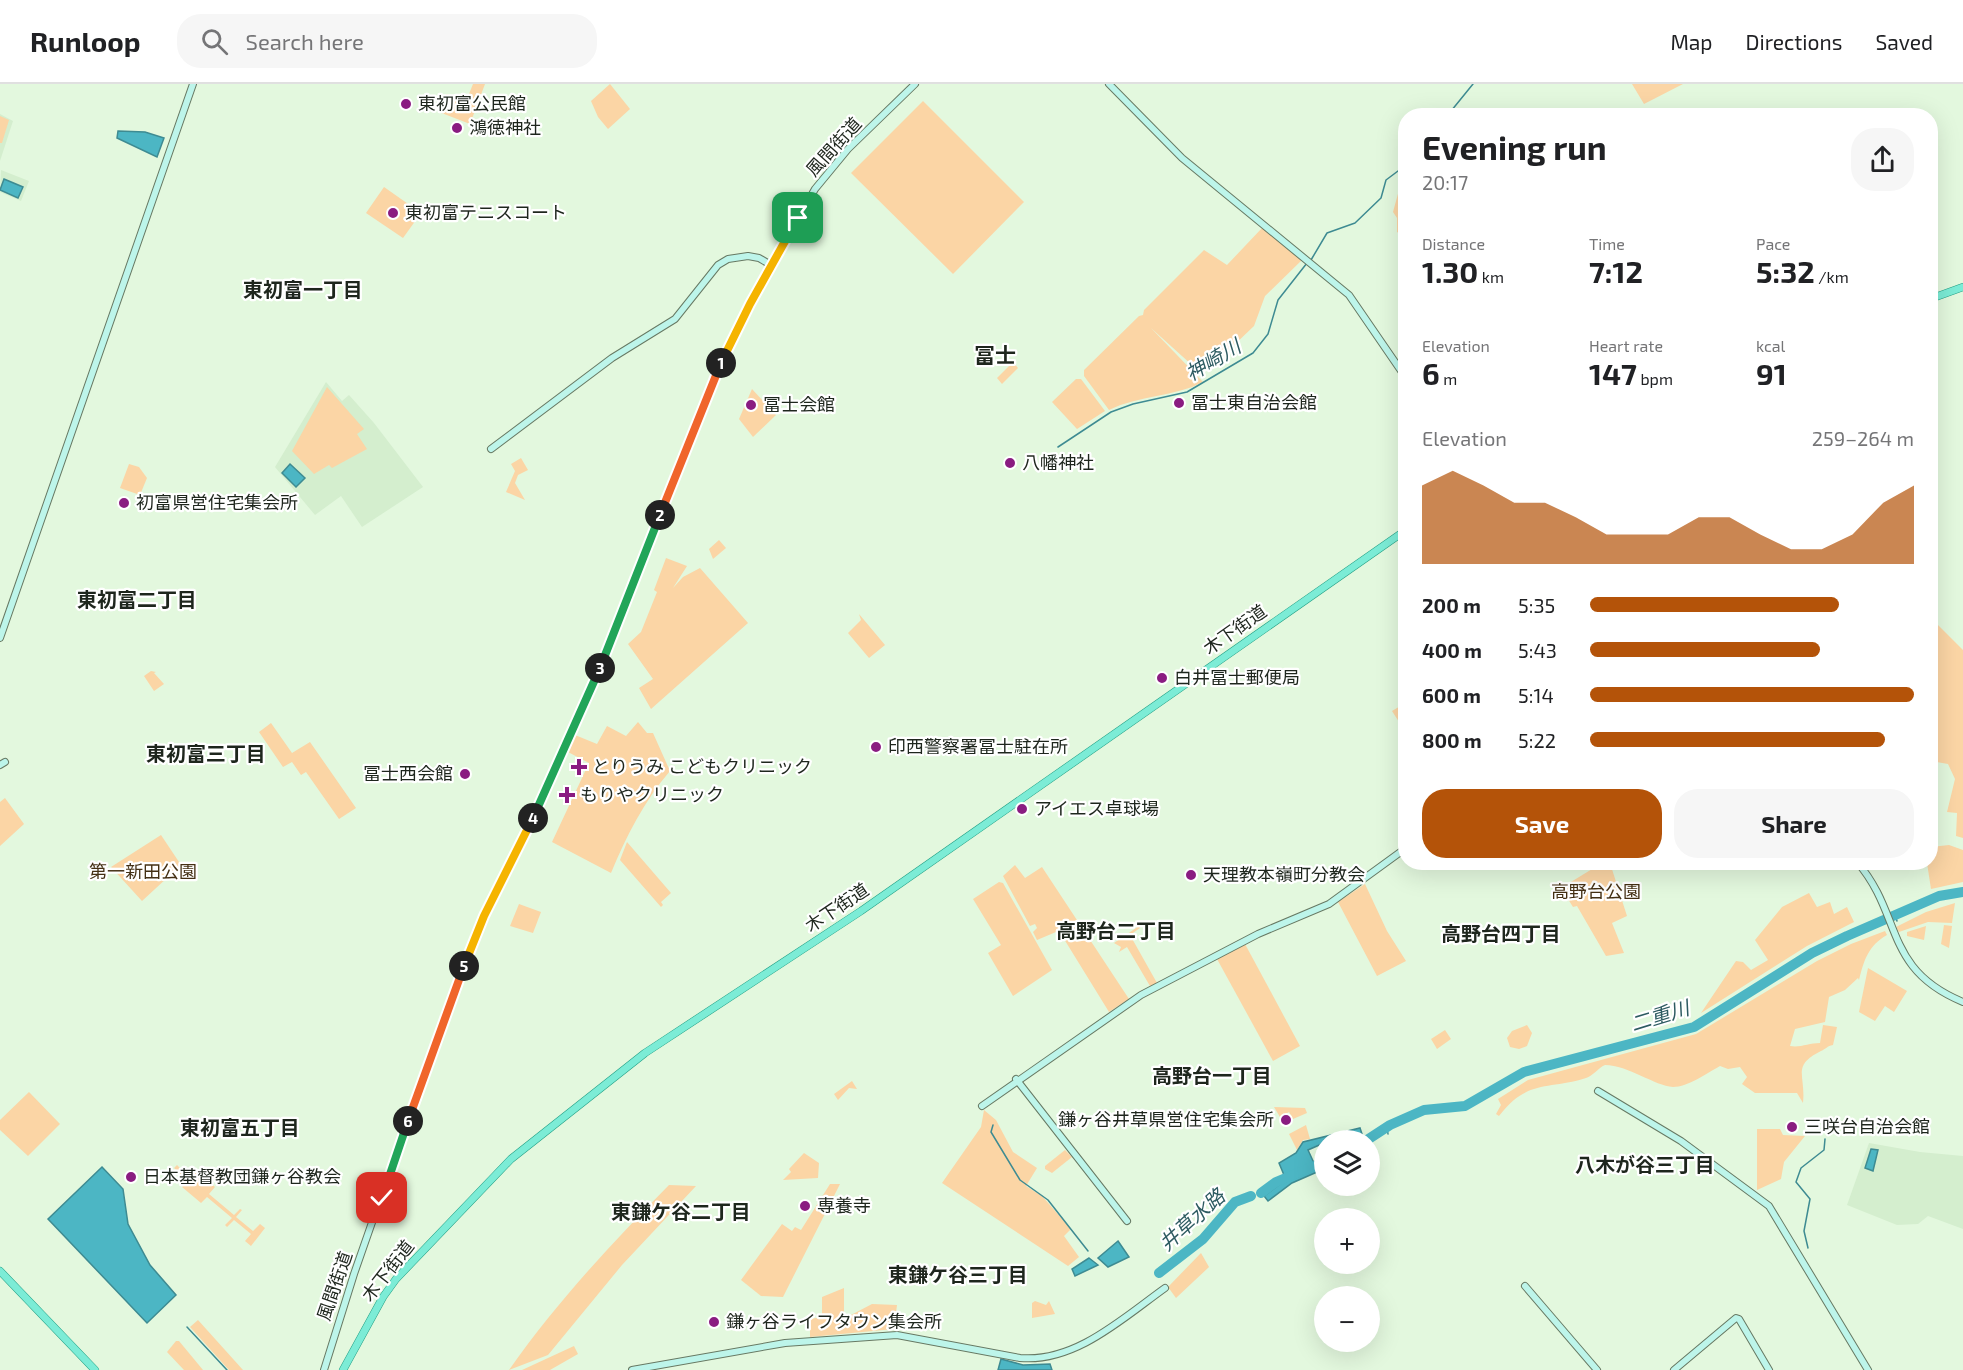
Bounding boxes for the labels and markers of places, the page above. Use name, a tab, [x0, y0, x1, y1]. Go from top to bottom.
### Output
place label: 東初富公民館	[418, 92, 526, 114]
marker: 東初富公民館	[399, 97, 413, 111]
place label: 鴻徳神社	[469, 116, 541, 138]
marker: 鴻徳神社	[450, 121, 464, 135]
pin	[772, 192, 823, 243]
place label: 東初富テニスコート	[405, 201, 567, 223]
marker: 東初富テニスコート	[386, 206, 400, 220]
pin: 1	[706, 348, 736, 378]
place label: 冨士東自治会館	[1191, 391, 1317, 413]
place label: 冨士会館	[763, 393, 835, 415]
marker: 冨士東自治会館	[1172, 396, 1186, 410]
marker: 冨士会館	[744, 398, 758, 412]
place label: 八幡神社	[1022, 451, 1094, 473]
marker: 八幡神社	[1003, 456, 1017, 470]
place label: 初富県営住宅集会所	[136, 491, 298, 513]
marker: 初富県営住宅集会所	[117, 496, 131, 510]
pin: 2	[645, 500, 675, 530]
pin: 3	[585, 653, 615, 683]
place label: 白井冨士郵便局	[1174, 666, 1300, 688]
marker: 白井冨士郵便局	[1155, 671, 1169, 685]
place label: 印西警察署冨士駐在所	[888, 735, 1068, 757]
marker: 印西警察署冨士駐在所	[869, 740, 883, 754]
place label: とりうみ こどもクリニック	[592, 755, 812, 777]
marker: とりうみ こどもクリニック	[570, 758, 588, 776]
place label: 冨士西会館	[363, 762, 453, 784]
marker: 冨士西会館	[458, 767, 472, 781]
place label: もりやクリニック	[580, 783, 724, 805]
marker: もりやクリニック	[558, 786, 576, 804]
place label: アイエス卓球場	[1034, 797, 1159, 819]
marker: アイエス卓球場	[1015, 802, 1029, 816]
pin: 4	[518, 803, 548, 833]
place label: 天理教本嶺町分教会	[1203, 863, 1365, 885]
marker: 天理教本嶺町分教会	[1184, 868, 1198, 882]
pin: 5	[449, 951, 479, 981]
pin: 6	[393, 1106, 423, 1136]
place label: 鎌ヶ谷井草県営住宅集会所	[1058, 1108, 1274, 1130]
marker: 鎌ヶ谷井草県営住宅集会所	[1279, 1113, 1293, 1127]
place label: 三咲台自治会館	[1804, 1115, 1930, 1137]
marker: 三咲台自治会館	[1785, 1120, 1799, 1134]
place label: 日本基督教団鎌ヶ谷教会	[143, 1165, 341, 1187]
marker: 日本基督教団鎌ヶ谷教会	[124, 1170, 138, 1184]
pin	[356, 1172, 407, 1223]
place label: 専養寺	[817, 1194, 871, 1216]
marker: 専養寺	[798, 1199, 812, 1213]
place label: 鎌ヶ谷ライフタウン集会所	[726, 1310, 942, 1332]
marker: 鎌ヶ谷ライフタウン集会所	[707, 1315, 721, 1329]

